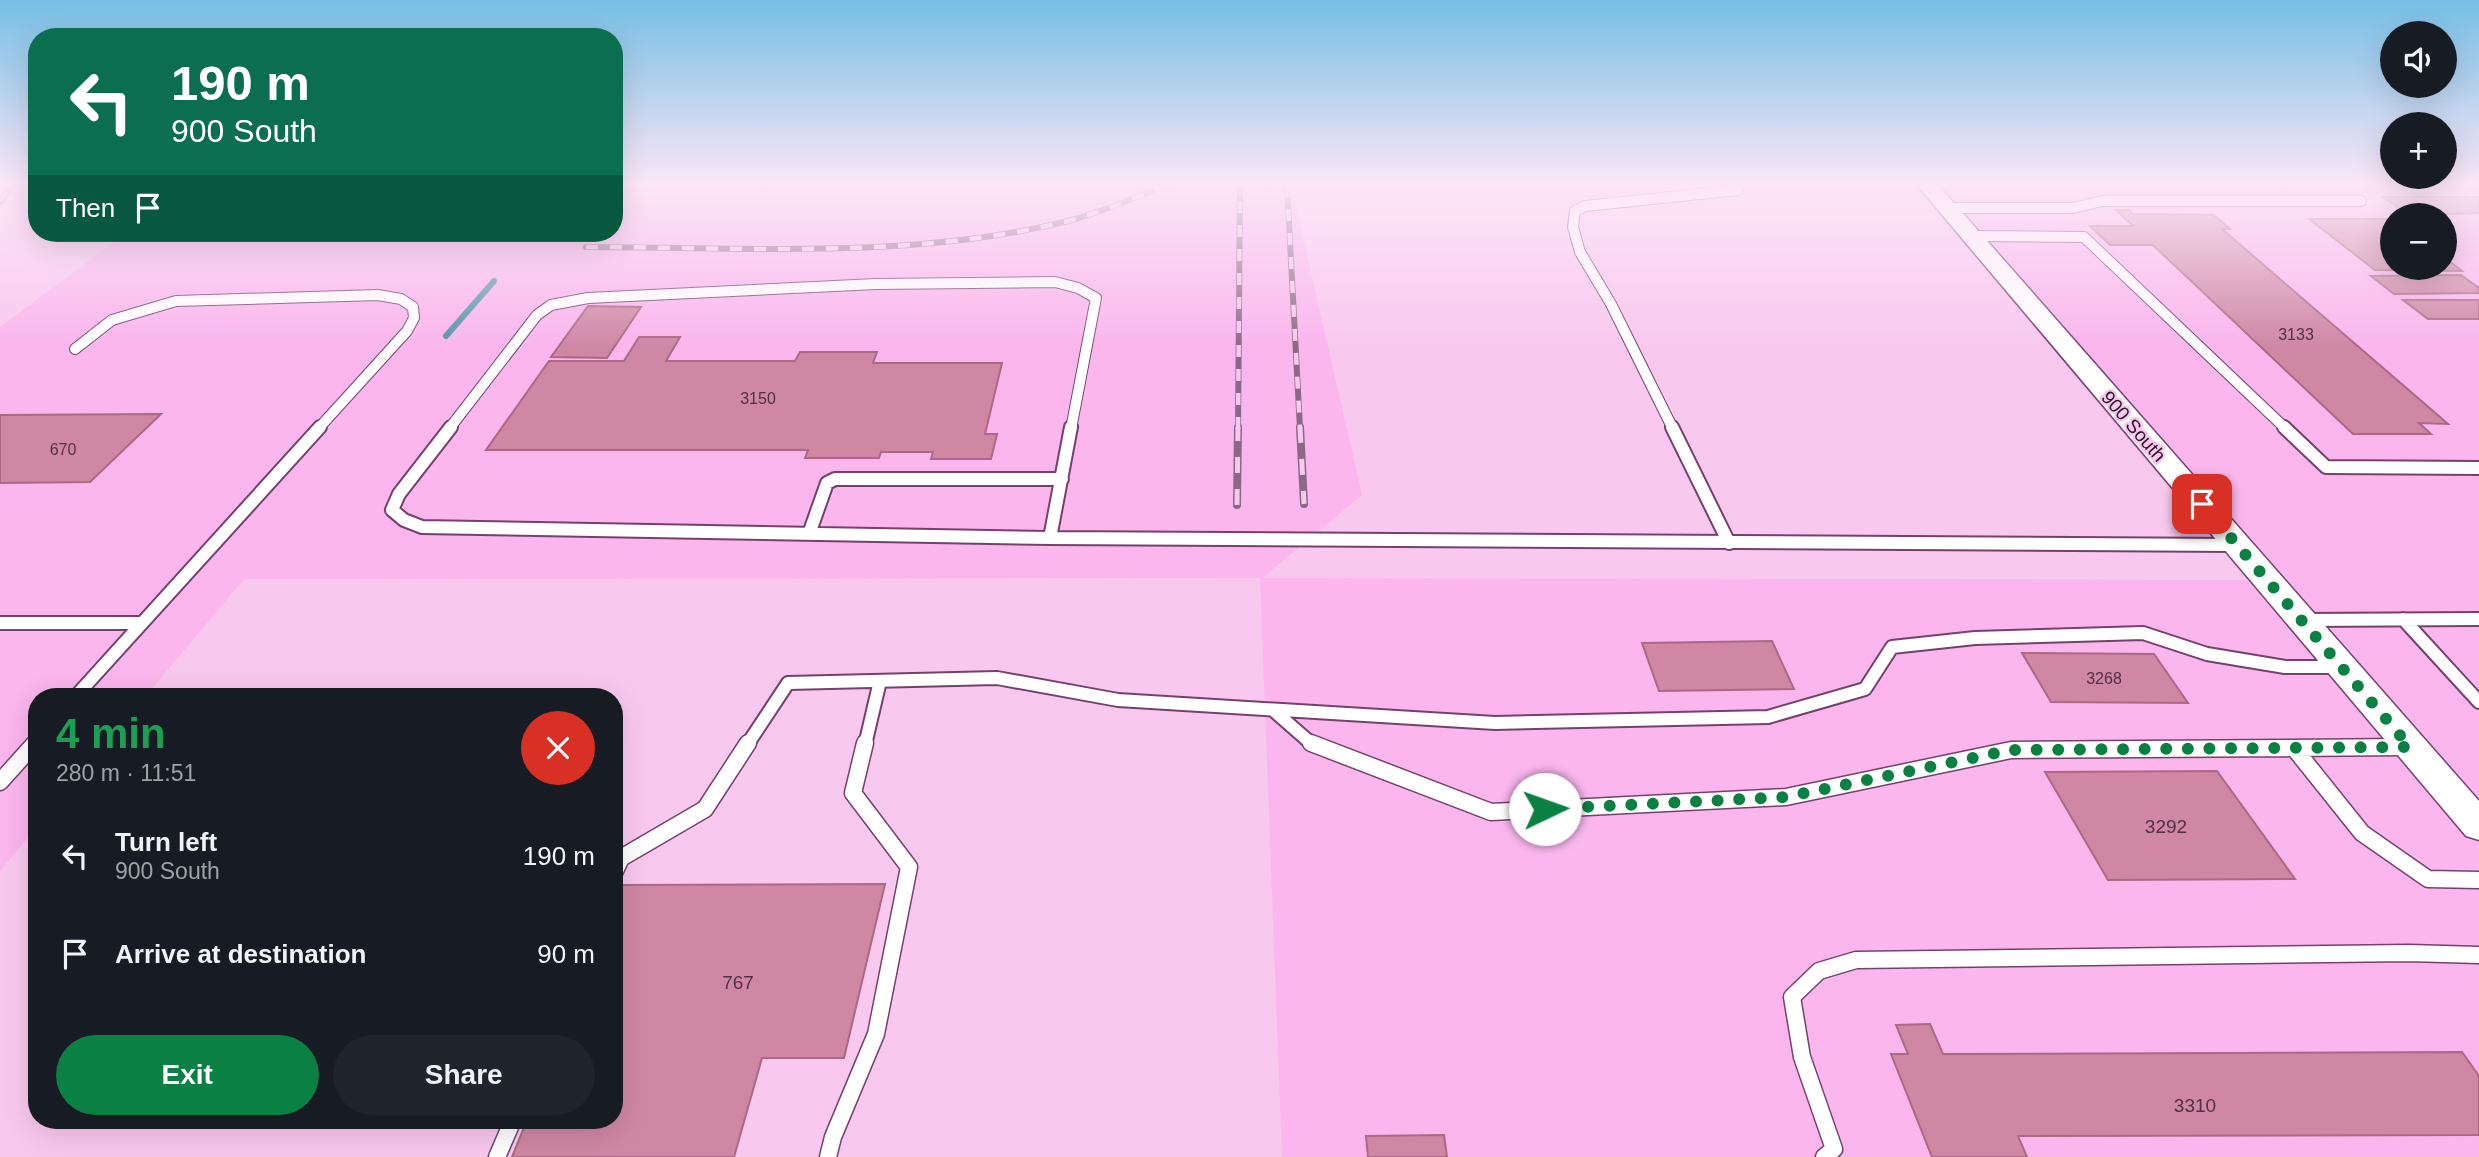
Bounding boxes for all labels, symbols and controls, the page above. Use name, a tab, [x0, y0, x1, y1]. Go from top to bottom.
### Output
map controls	[2380, 21, 2457, 280]
button: sound	[2380, 21, 2457, 98]
icon: left	[56, 56, 147, 147]
text: 190 m	[171, 56, 310, 110]
button: +	[2380, 112, 2457, 189]
text: 900 South	[171, 113, 317, 149]
icon: arrive	[129, 189, 167, 227]
text: Then	[56, 193, 115, 223]
button: −	[2380, 203, 2457, 280]
house number: 3133	[2278, 326, 2314, 343]
street label: 900 South	[2097, 387, 2170, 466]
house number: 3150	[740, 390, 776, 407]
house number: 670	[50, 441, 76, 458]
pin	[2172, 474, 2232, 534]
icon: arrive	[2183, 485, 2221, 523]
house number: 3268	[2086, 670, 2122, 687]
text: 4 min	[56, 710, 166, 757]
button: close	[521, 711, 595, 785]
text: 280 m · 11:51	[56, 760, 196, 786]
position arrow	[1508, 772, 1582, 846]
house number: 3292	[2145, 816, 2187, 837]
text: Turn left	[115, 827, 217, 857]
icon: left	[56, 837, 94, 875]
text: 190 m	[523, 841, 595, 871]
text: 900 South	[115, 858, 220, 884]
icon: arrive	[56, 935, 94, 973]
text: Arrive at destination	[115, 939, 366, 969]
text: 90 m	[537, 939, 595, 969]
house number: 767	[722, 972, 754, 993]
button: Exit	[56, 1035, 319, 1115]
button: Share	[333, 1035, 595, 1115]
house number: 3310	[2174, 1095, 2216, 1116]

